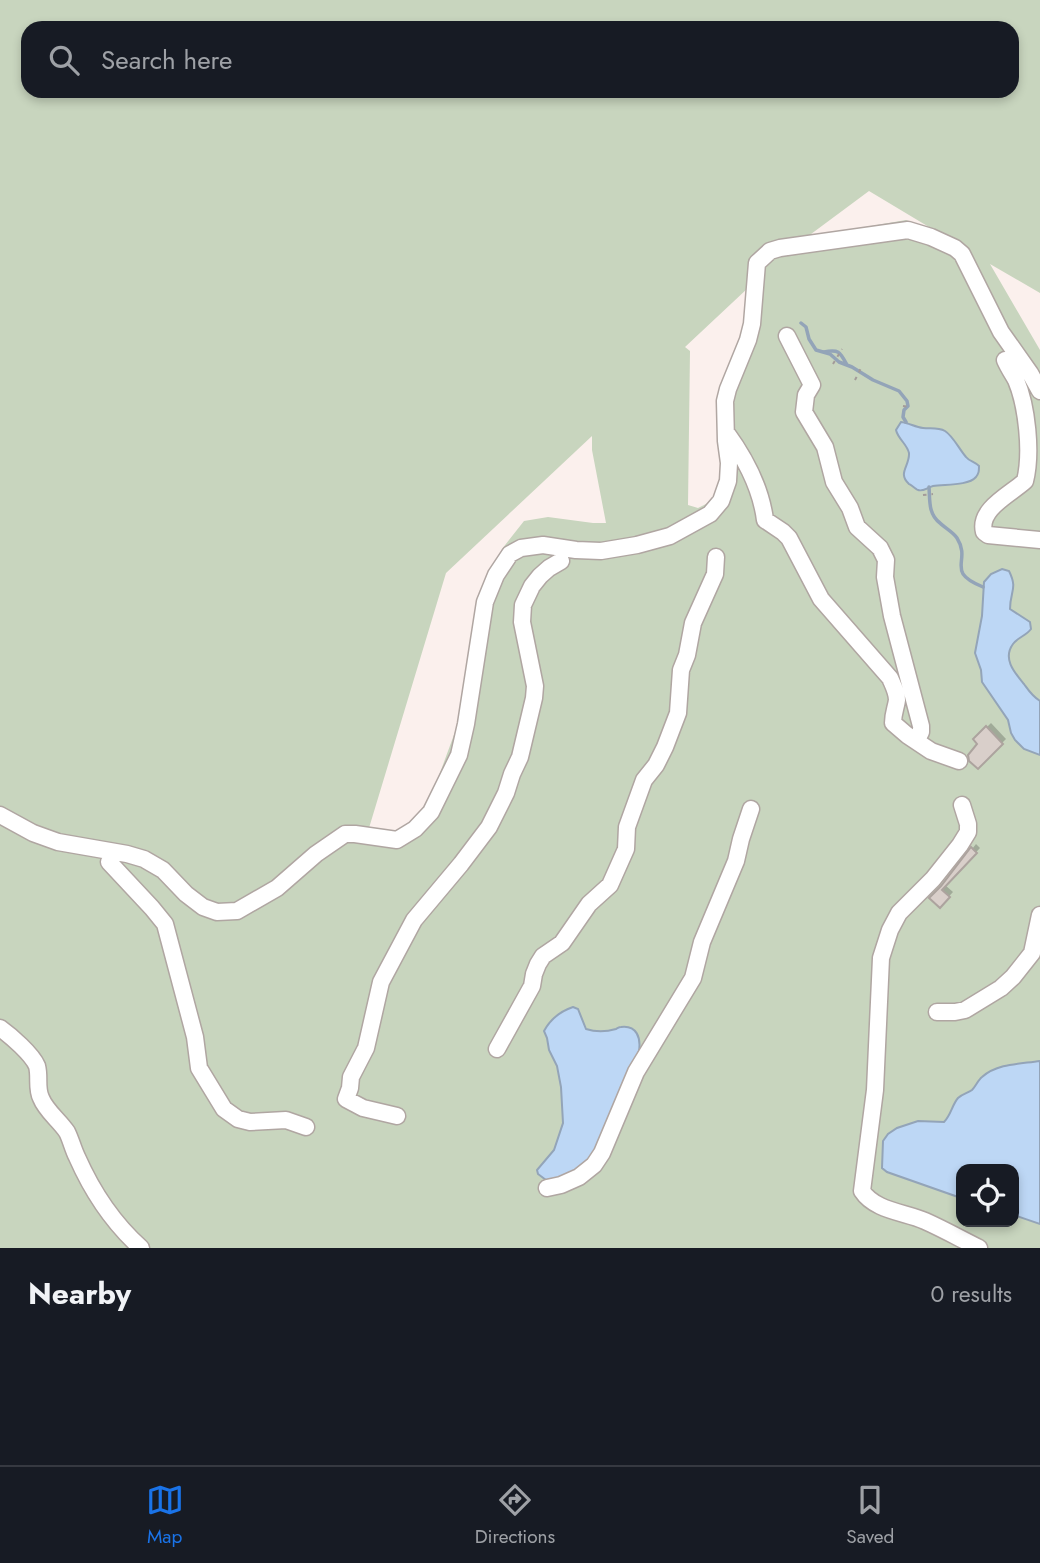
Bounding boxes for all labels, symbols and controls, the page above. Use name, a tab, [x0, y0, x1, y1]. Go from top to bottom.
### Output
search box	[21, 21, 1019, 98]
icon: search	[45, 41, 83, 79]
text: Search here	[101, 41, 233, 79]
map controls	[956, 1164, 1019, 1227]
button: locate	[956, 1164, 1019, 1227]
text: Nearby	[28, 1272, 131, 1315]
text: 0 results	[930, 1277, 1012, 1311]
tab: Map	[146, 1481, 184, 1550]
tab: Directions	[475, 1481, 555, 1550]
tab: Saved	[846, 1481, 894, 1550]

